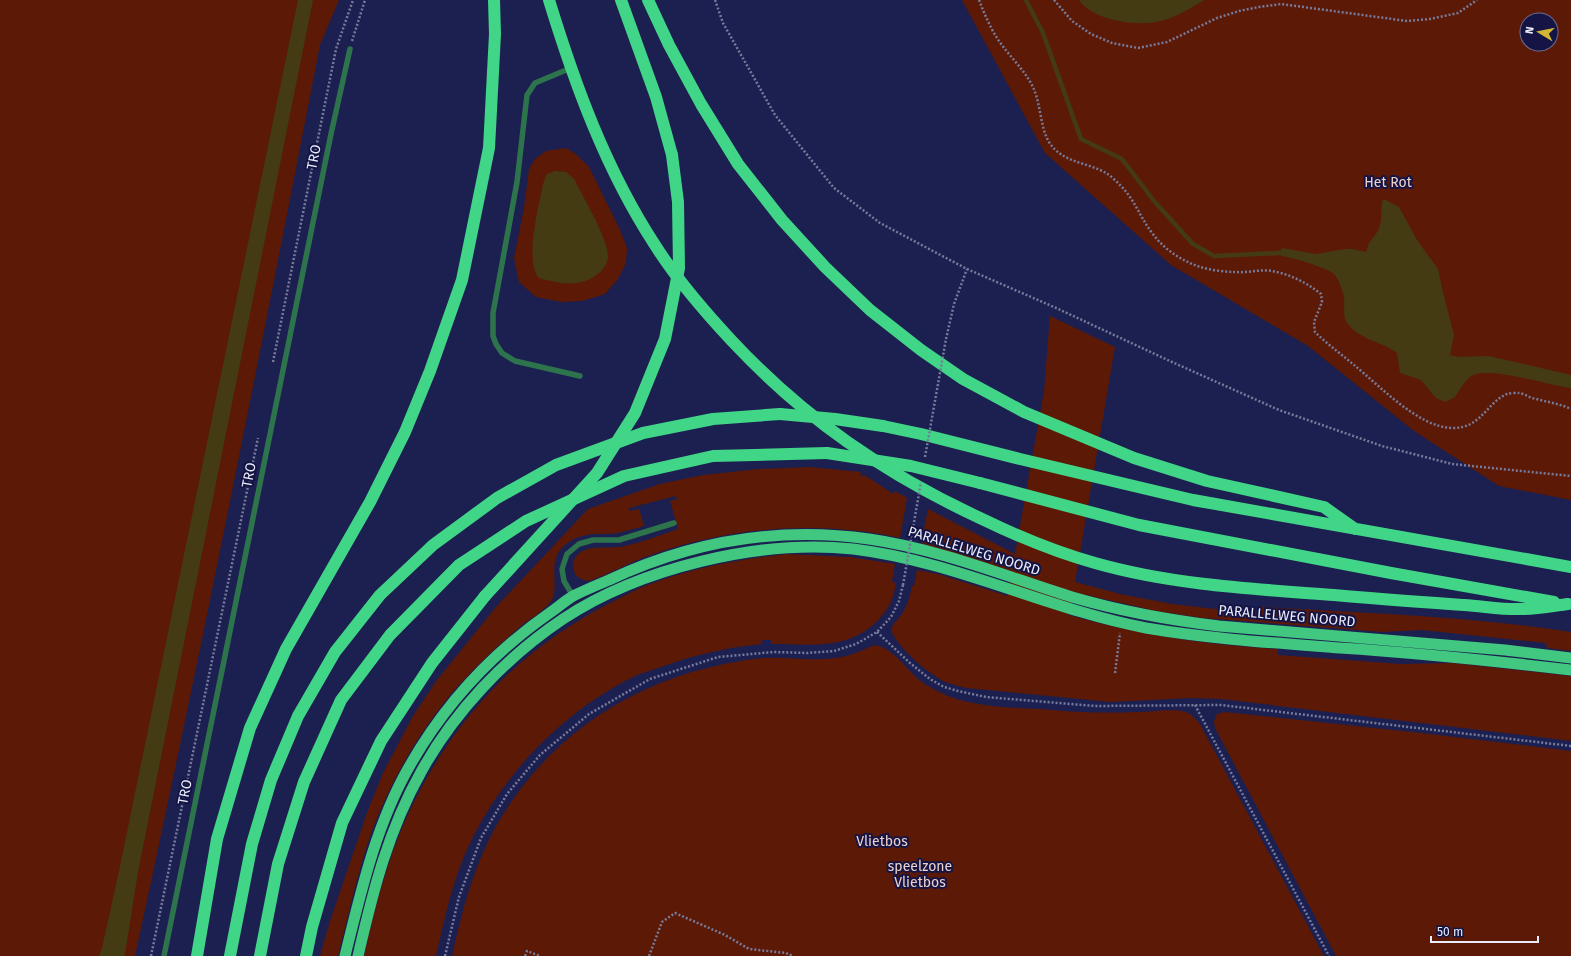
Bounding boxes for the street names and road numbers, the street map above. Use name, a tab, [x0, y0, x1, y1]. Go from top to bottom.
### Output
street label: TRO	[303, 143, 325, 171]
street label: TRO	[238, 461, 260, 489]
street label: PARALLELWEG NOORD	[906, 523, 1042, 579]
street label: PARALLELWEG NOORD	[1218, 602, 1356, 630]
street label: TRO	[174, 778, 196, 806]

